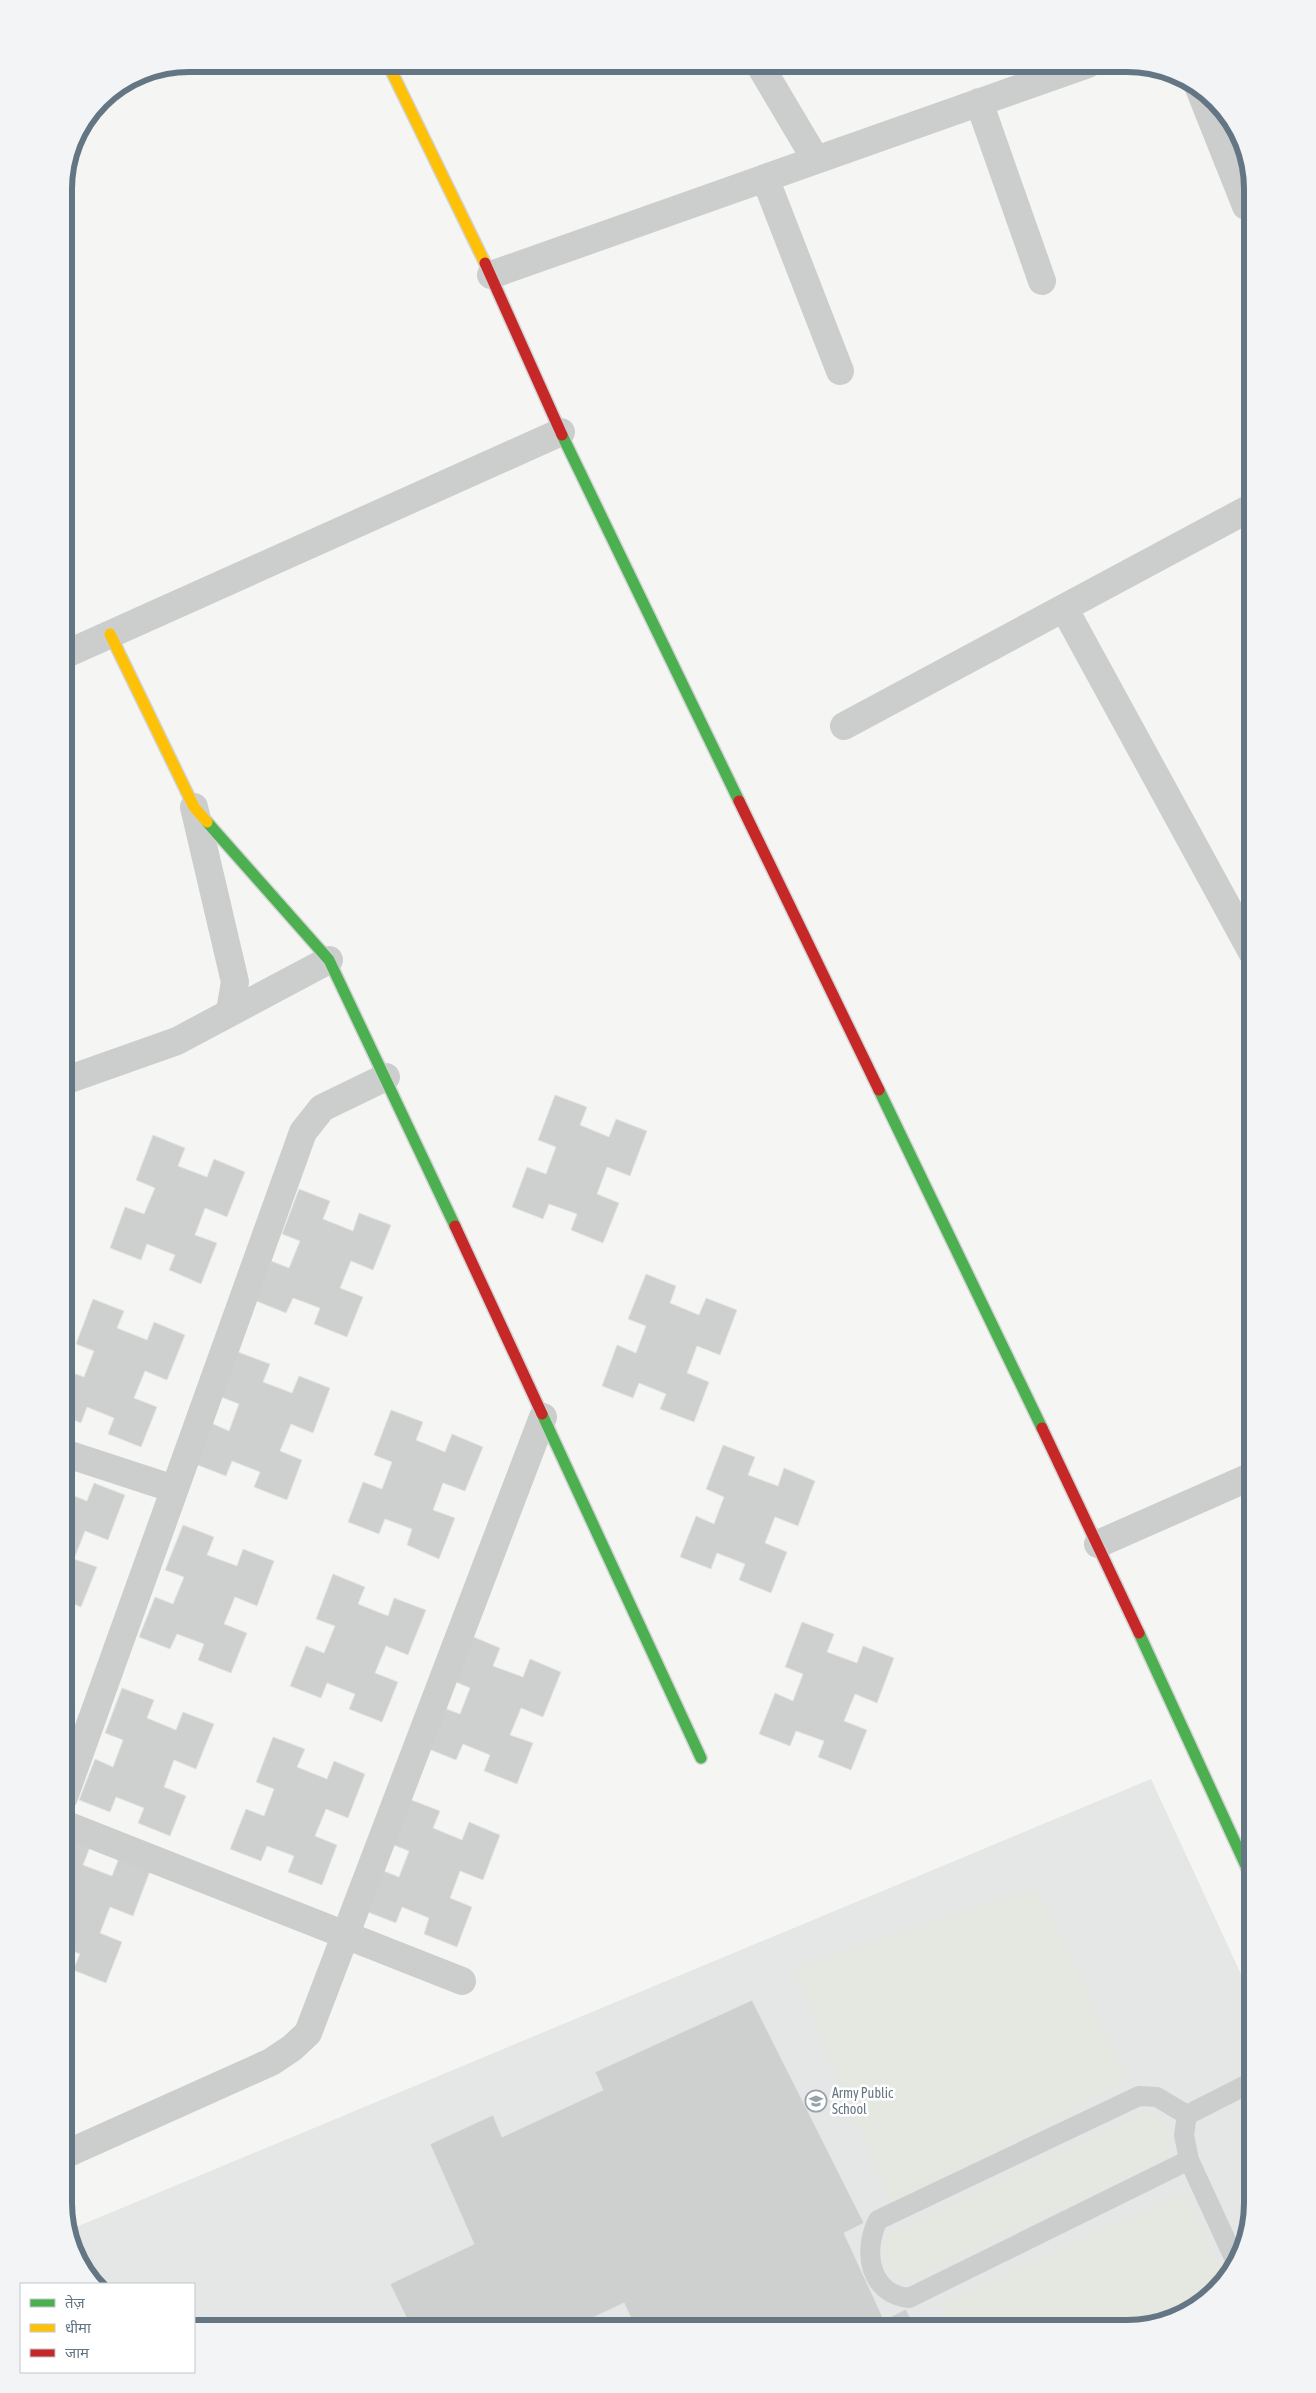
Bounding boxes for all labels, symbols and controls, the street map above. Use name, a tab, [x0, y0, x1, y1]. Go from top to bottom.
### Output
place label: Army Public School	[832, 2085, 894, 2117]
school or university icon: Army Public School	[804, 2089, 828, 2113]
legend	[20, 2283, 195, 2373]
text: तेज़	[65, 2294, 86, 2311]
text: धीमा	[65, 2319, 92, 2336]
text: जाम	[65, 2344, 90, 2361]

